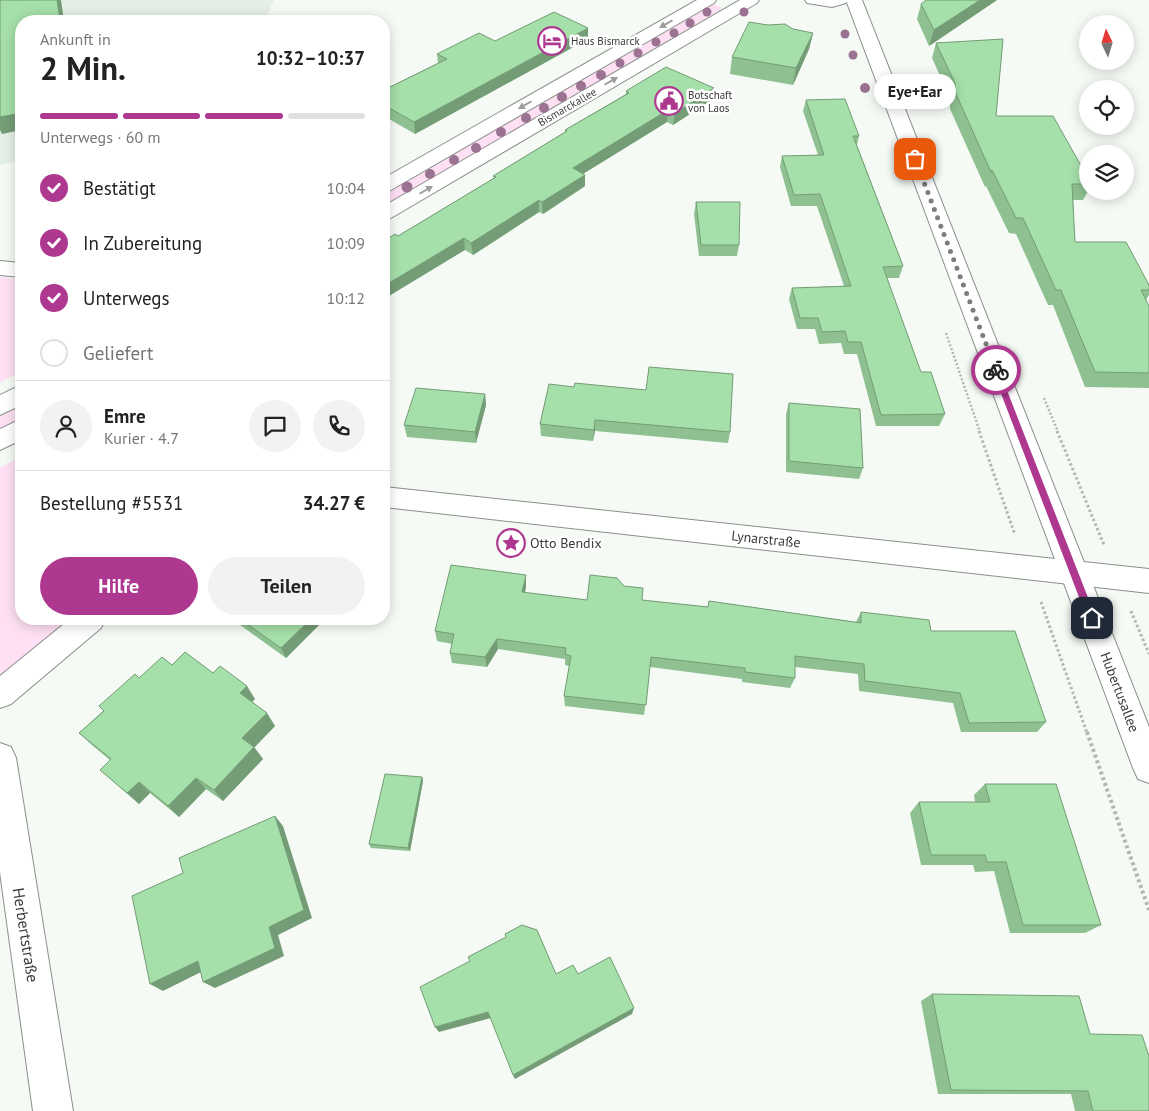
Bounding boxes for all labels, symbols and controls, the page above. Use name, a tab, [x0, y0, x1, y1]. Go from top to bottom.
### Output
north arrow	[1079, 15, 1134, 70]
map controls	[1079, 15, 1134, 200]
one-way arrow	[659, 20, 673, 29]
hotel icon: Haus Bismarck	[537, 26, 567, 56]
text: Ankunft in	[40, 29, 111, 49]
place label: Haus Bismarck	[571, 34, 640, 48]
text: 10:32–10:37	[256, 46, 365, 70]
text: 2 Min.	[40, 47, 126, 89]
callout: Eye+Ear	[874, 74, 956, 109]
one-way arrow	[605, 77, 618, 86]
button: locate	[1079, 80, 1134, 135]
text: Eye+Ear	[888, 81, 942, 101]
street label: Bismarckallee	[535, 84, 599, 129]
public building icon: Botschaft von Laos	[654, 86, 684, 116]
place label: Botschaft von Laos	[688, 88, 732, 115]
one-way arrow	[518, 101, 532, 109]
text: Unterwegs · 60 m	[40, 127, 160, 147]
pin	[894, 138, 936, 180]
icon: bag	[901, 145, 929, 173]
button: layers	[1079, 145, 1134, 200]
icon: check	[40, 174, 68, 202]
text: Bestätigt	[83, 176, 156, 200]
text: 10:04	[327, 178, 365, 198]
one-way arrow	[419, 185, 432, 194]
icon: check	[40, 229, 68, 257]
text: In Zubereitung	[83, 231, 202, 255]
text: 10:09	[327, 233, 365, 253]
icon: check	[40, 284, 68, 312]
text: Unterwegs	[83, 286, 170, 310]
text: 10:12	[327, 288, 365, 308]
text: Geliefert	[83, 341, 154, 365]
courier	[971, 345, 1021, 395]
icon: bike	[982, 356, 1010, 384]
button: person	[40, 400, 92, 452]
button: chat	[249, 400, 301, 452]
button: phone	[313, 400, 365, 452]
text: Emre	[104, 404, 146, 428]
text: Kurier · 4.7	[104, 428, 179, 448]
text: Bestellung #5531	[40, 491, 183, 515]
text: 34.27 €	[303, 491, 365, 515]
street label: Lynarstraße	[730, 526, 802, 552]
place icon: Otto Bendix	[496, 528, 526, 558]
place label: Otto Bendix	[530, 534, 602, 552]
button: Hilfe	[40, 557, 198, 615]
button: Teilen	[208, 557, 365, 615]
pin	[1071, 597, 1113, 639]
icon: home	[1078, 604, 1106, 632]
street label: Hubertusallee	[1097, 649, 1143, 735]
street label: Herbertstraße	[9, 886, 43, 984]

